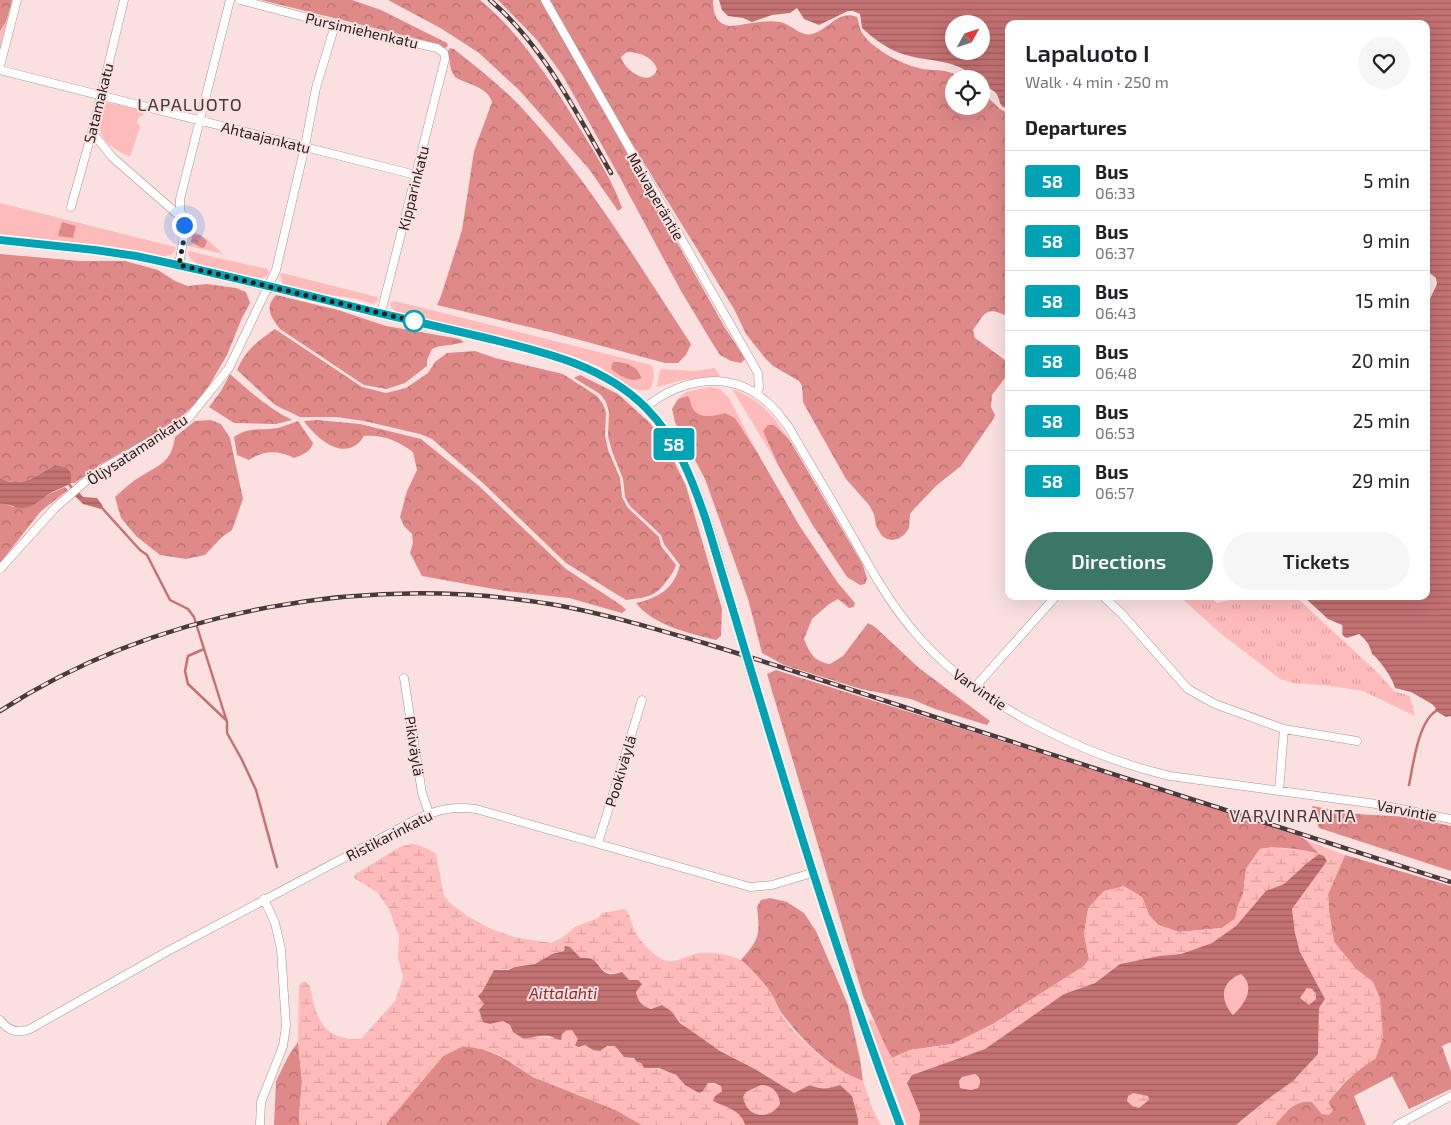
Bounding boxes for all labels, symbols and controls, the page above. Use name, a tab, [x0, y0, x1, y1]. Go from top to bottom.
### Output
street label: Pursimiehenkatu	[304, 8, 420, 52]
north arrow	[945, 15, 990, 60]
map controls	[945, 15, 990, 115]
button: heart	[1358, 37, 1410, 89]
text: Lapaluoto I	[1025, 38, 1150, 67]
street label: Satamakatu	[79, 61, 117, 145]
button: locate	[945, 70, 990, 115]
text: Walk · 4 min · 250 m	[1025, 72, 1169, 91]
district label: LAPALUOTO	[137, 93, 243, 115]
text: Departures	[1025, 116, 1127, 139]
street label: Ahtaajankatu	[219, 117, 312, 158]
street label: Kipparinkatu	[394, 144, 432, 232]
street label: Maivaperäntie	[624, 149, 688, 243]
text: Bus	[1095, 160, 1129, 183]
text: 5 min	[1363, 169, 1410, 192]
text: 58	[1042, 170, 1063, 192]
text: 06:33	[1095, 183, 1135, 202]
your location	[172, 213, 197, 238]
text: Bus	[1095, 220, 1129, 243]
text: 9 min	[1362, 229, 1410, 252]
text: 58	[1042, 230, 1063, 252]
text: 06:37	[1095, 243, 1135, 262]
text: Bus	[1095, 280, 1129, 303]
text: 15 min	[1356, 289, 1410, 312]
text: 58	[1042, 290, 1063, 312]
text: 06:43	[1095, 303, 1136, 322]
unlabelled marker	[403, 310, 425, 332]
text: Bus	[1095, 340, 1129, 363]
text: 20 min	[1351, 349, 1410, 372]
text: 58	[1042, 350, 1063, 372]
text: 06:48	[1095, 363, 1137, 382]
text: Bus	[1095, 400, 1129, 423]
text: 25 min	[1353, 409, 1410, 432]
street label: Öljysatamankatu	[83, 410, 191, 489]
text: 58	[1042, 410, 1063, 432]
text: 06:53	[1095, 423, 1135, 442]
line badge: 58	[652, 428, 696, 460]
text: 58	[663, 433, 685, 455]
text: Bus	[1095, 460, 1129, 483]
text: 29 min	[1352, 469, 1410, 492]
text: 58	[1042, 470, 1063, 492]
text: 06:57	[1095, 483, 1134, 502]
button: Directions	[1025, 532, 1213, 590]
button: Tickets	[1223, 532, 1410, 590]
street label: Varvintie	[950, 665, 1010, 713]
street label: Pikiväylä	[401, 715, 429, 777]
street label: Pookiväylä	[601, 733, 639, 809]
street label: Varvintie	[1375, 795, 1439, 825]
district label: VARVINRANTA	[1229, 804, 1357, 826]
street label: Ristikarinkatu	[343, 806, 435, 864]
water label: Aittalahti	[528, 983, 597, 1002]

